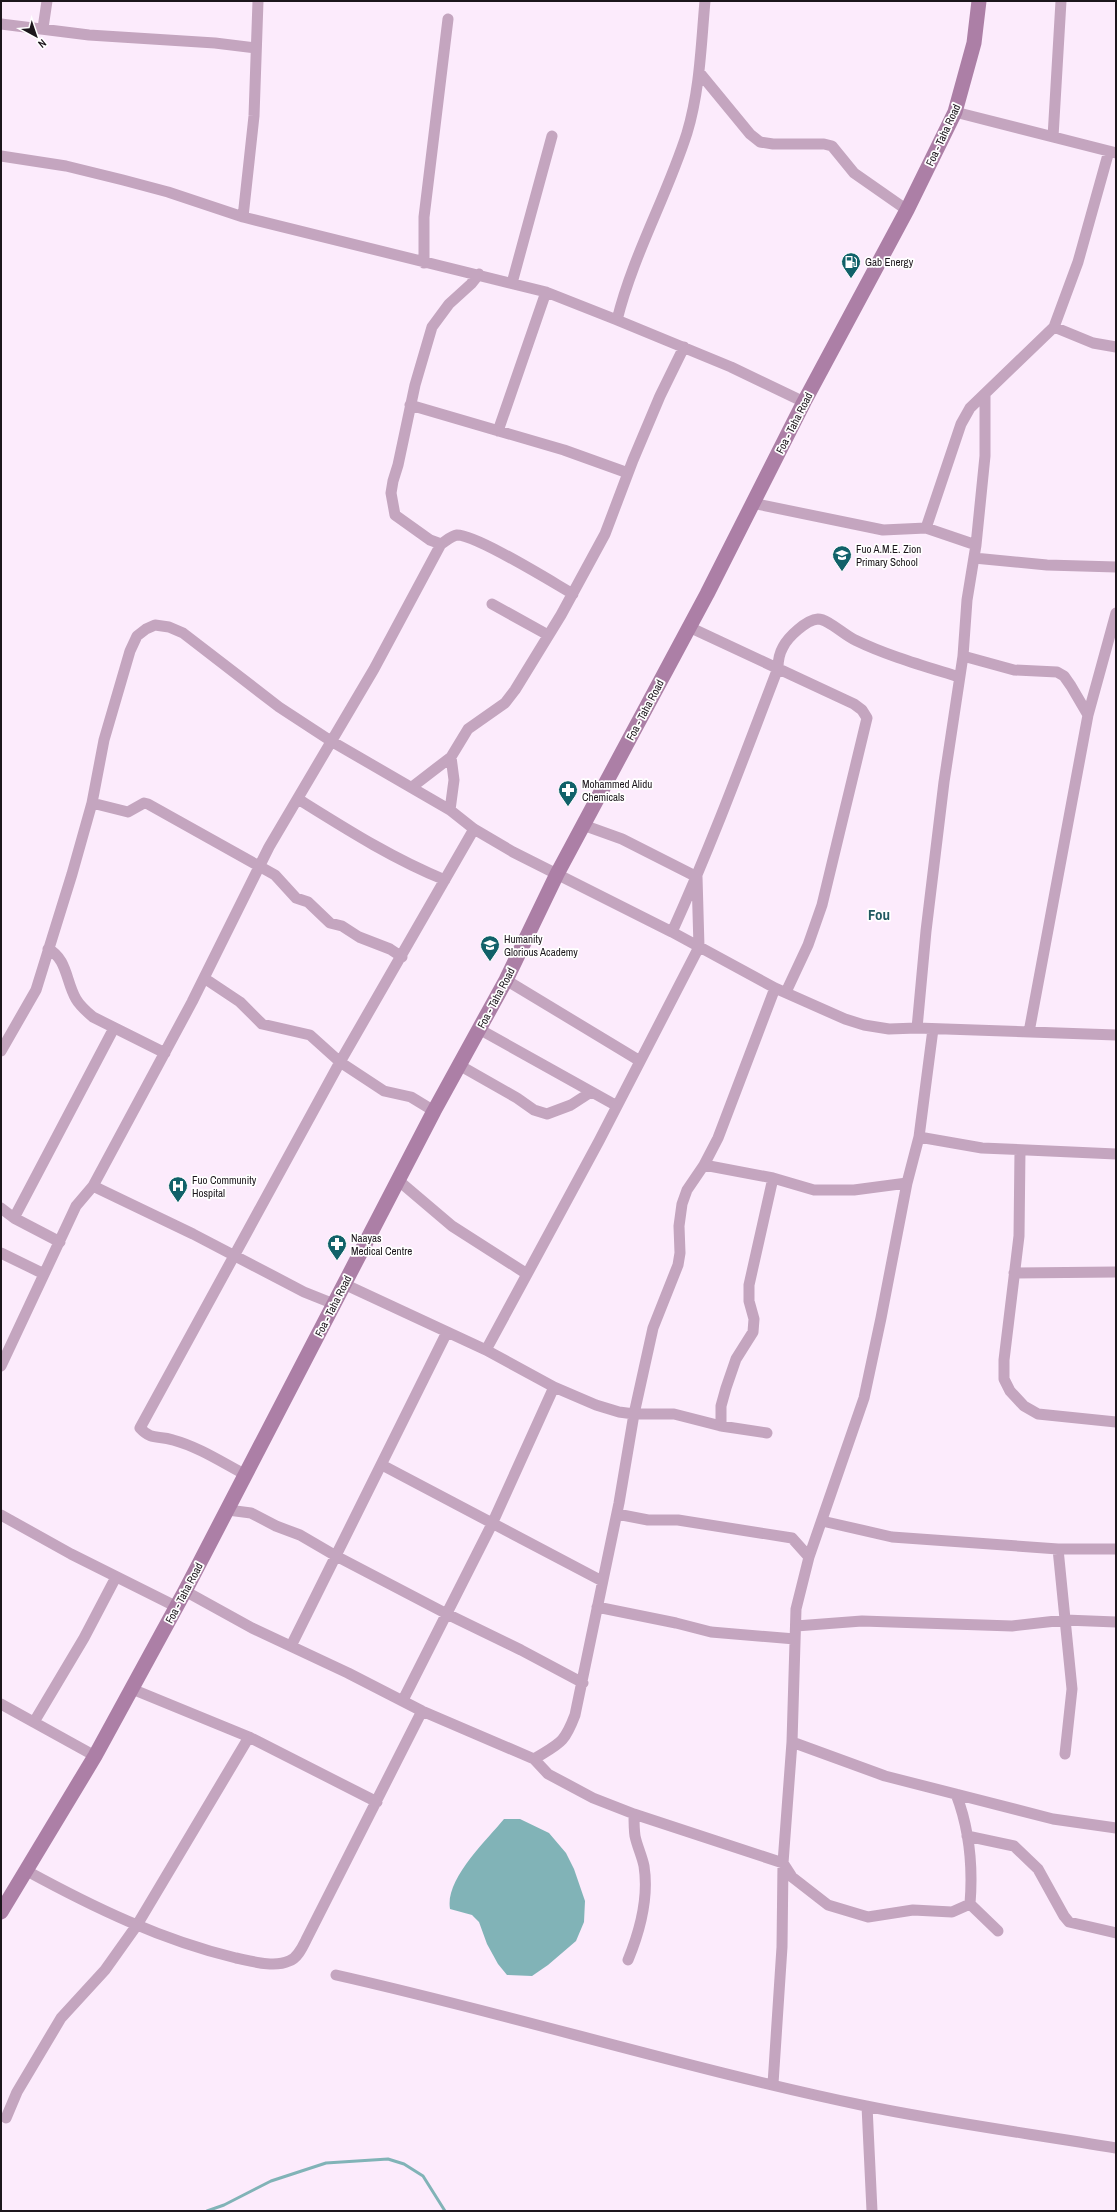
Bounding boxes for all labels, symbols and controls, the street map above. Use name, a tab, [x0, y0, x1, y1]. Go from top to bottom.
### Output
north arrow	[16, 16, 56, 56]
text: N	[35, 36, 49, 51]
street label: Foa - Taha Road	[923, 102, 963, 168]
fuel station icon: Gab Energy	[840, 251, 862, 279]
place label: Gab Energy	[865, 255, 914, 269]
street label: Foa - Taha Road	[773, 390, 815, 456]
place label: Fuo A.M.E. Zion Primary School	[856, 542, 921, 569]
school or university icon: Fuo A.M.E. Zion Primary School	[831, 544, 853, 572]
street label: Foa - Taha Road	[623, 677, 667, 743]
place label: Mohammed Alidu Chemicals	[582, 777, 652, 804]
pharmacy icon: Mohammed Alidu Chemicals	[557, 779, 579, 807]
district label: Fou	[868, 904, 890, 925]
place label: Humanity Glorious Academy	[504, 932, 578, 959]
school or university icon: Humanity Glorious Academy	[479, 934, 501, 962]
street label: Foa - Taha Road	[474, 965, 518, 1031]
place label: Fuo Community Hospital	[192, 1173, 257, 1200]
hospital icon: Fuo Community Hospital	[167, 1175, 189, 1203]
place label: Naayas Medical Centre	[351, 1231, 412, 1258]
pharmacy icon: Naayas Medical Centre	[326, 1233, 348, 1261]
street label: Foa - Taha Road	[312, 1273, 354, 1339]
street label: Foa - Taha Road	[162, 1560, 206, 1626]

